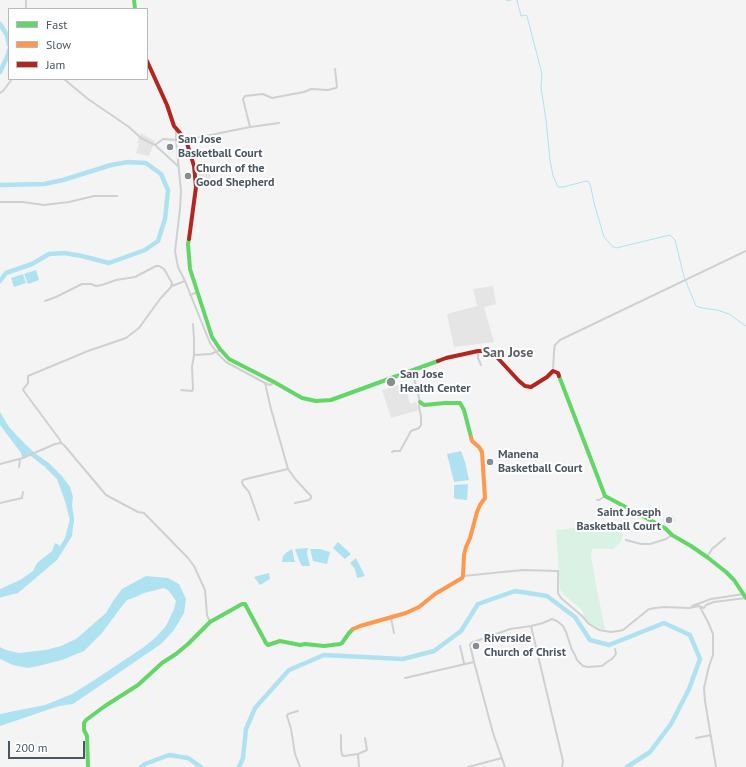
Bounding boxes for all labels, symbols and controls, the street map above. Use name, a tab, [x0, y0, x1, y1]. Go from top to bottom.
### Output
legend	[8, 8, 148, 80]
text: Fast	[46, 17, 67, 32]
text: Slow	[46, 37, 71, 52]
text: Jam	[46, 57, 65, 72]
place label: San Jose Basketball Court	[178, 133, 263, 161]
marker: San Jose Basketball Court	[165, 142, 175, 152]
place label: Church of the Good Shepherd	[196, 162, 274, 190]
marker: Church of the Good Shepherd	[183, 171, 193, 181]
district label: San Jose	[483, 345, 533, 361]
place label: San Jose Health Center	[400, 368, 470, 396]
marker: San Jose Health Center	[385, 376, 397, 388]
place label: Manena Basketball Court	[498, 448, 583, 476]
marker: Manena Basketball Court	[485, 457, 495, 467]
place label: Saint Joseph Basketball Court	[576, 506, 661, 534]
marker: Saint Joseph Basketball Court	[664, 515, 674, 525]
place label: Riverside Church of Christ	[484, 632, 566, 660]
marker: Riverside Church of Christ	[471, 641, 481, 651]
scale bar	[10, 733, 87, 759]
text: 200 m	[15, 740, 48, 755]

